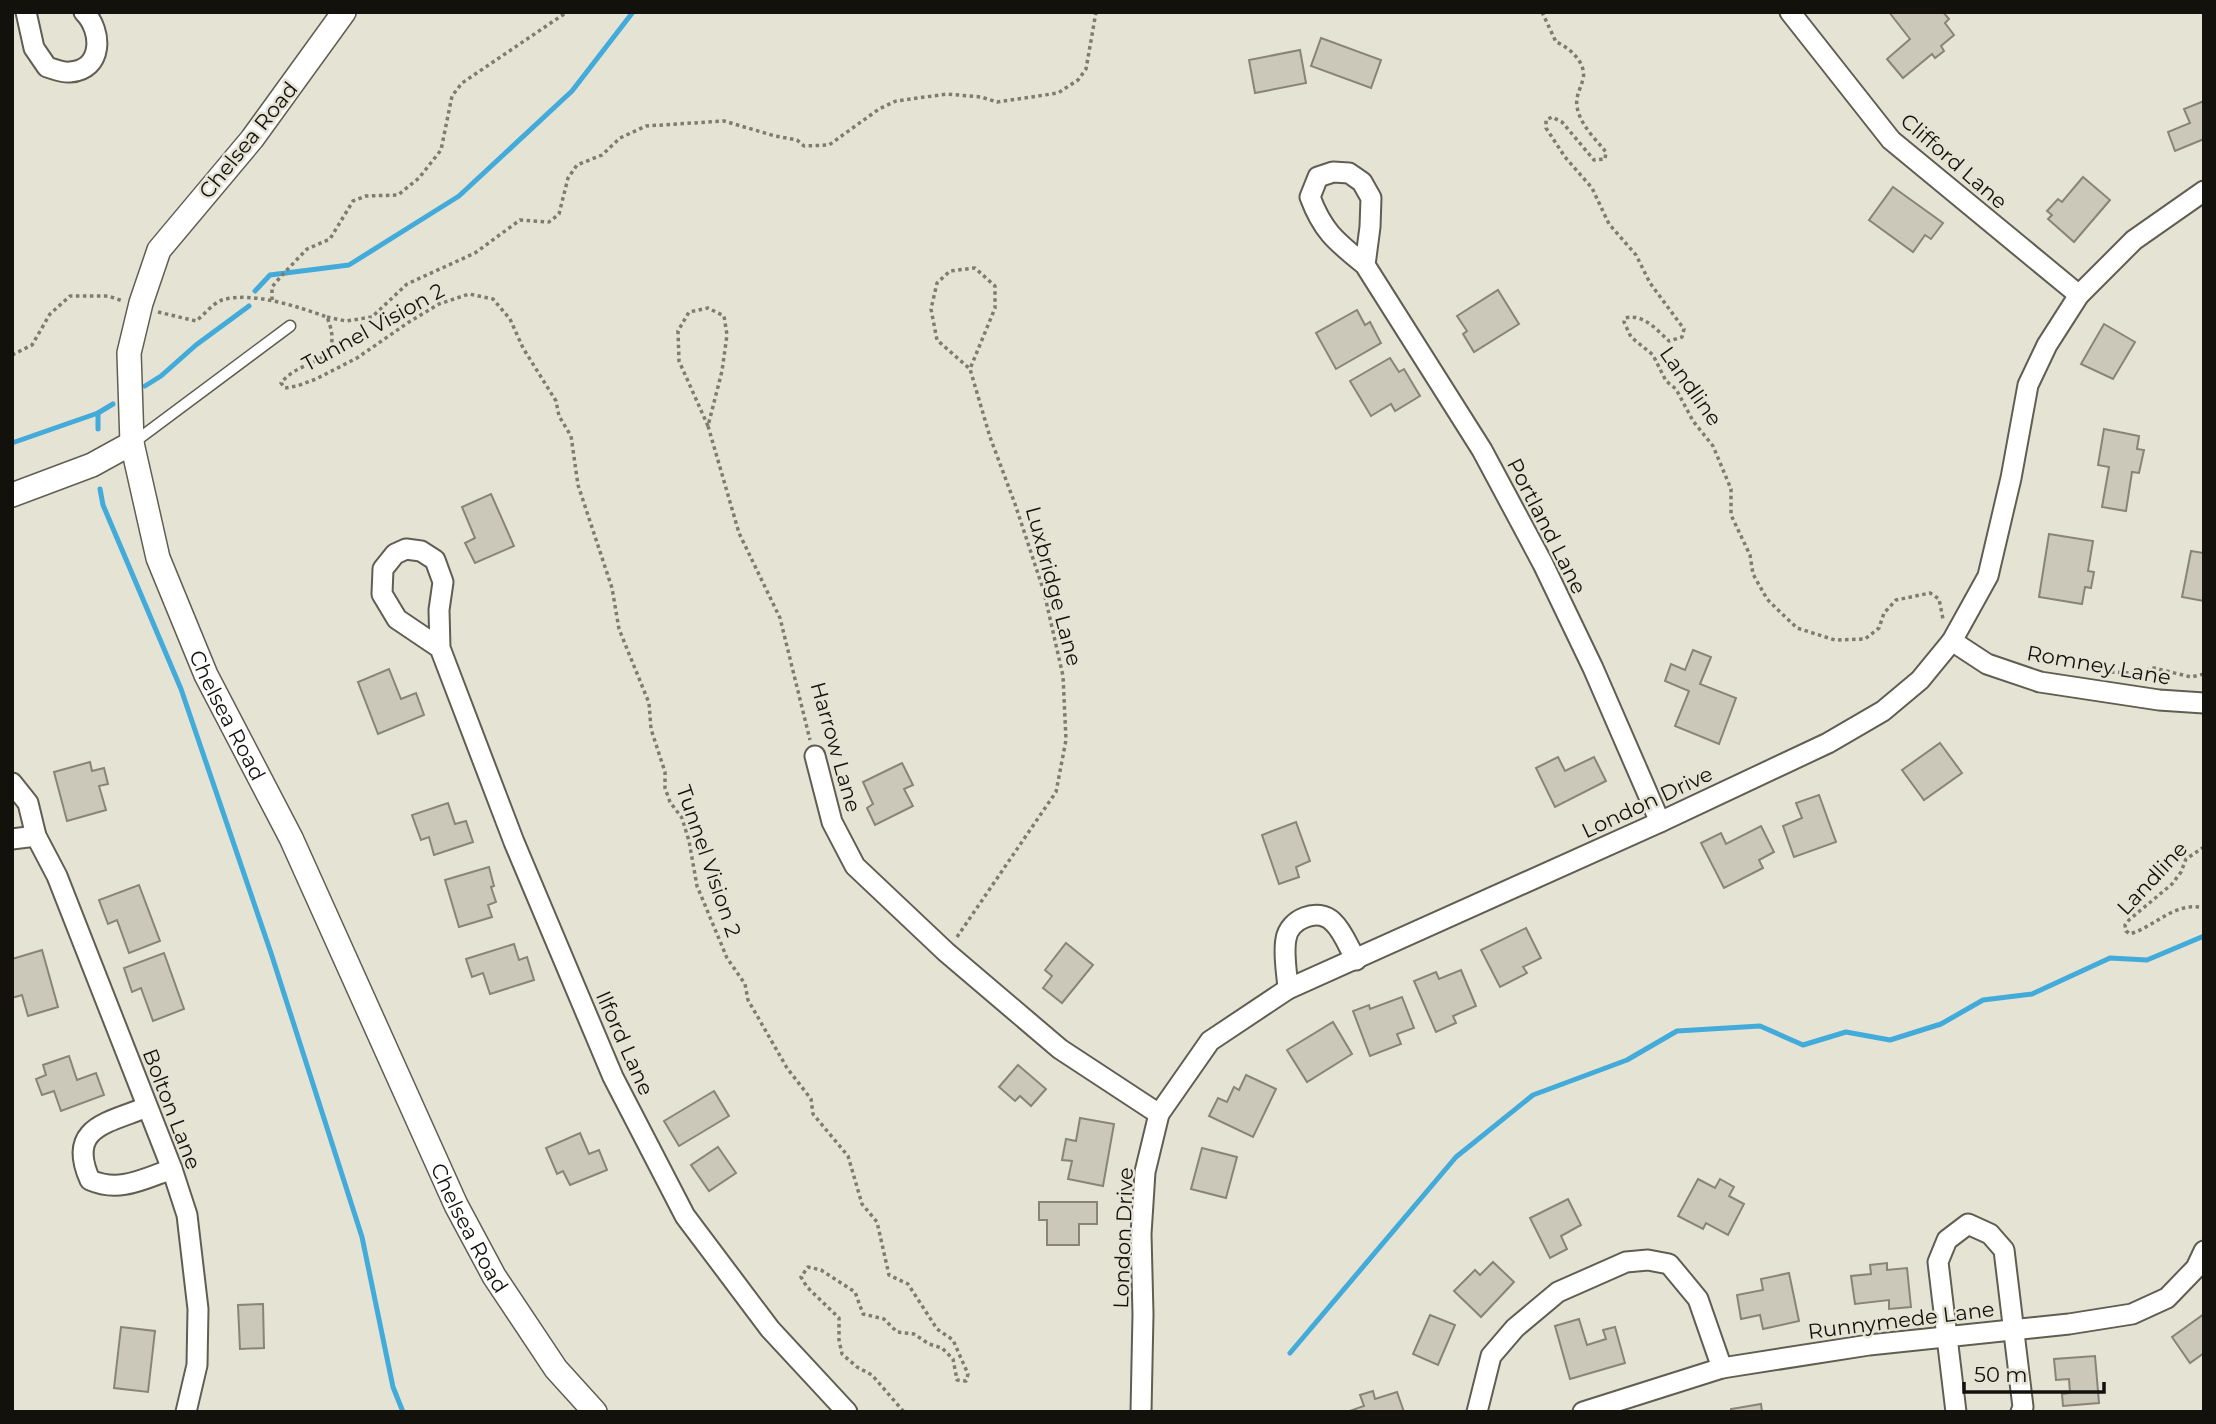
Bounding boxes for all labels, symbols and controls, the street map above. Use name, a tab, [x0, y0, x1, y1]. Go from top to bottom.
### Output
street label: Chelsea Road	[193, 77, 303, 203]
street label: Clifford Lane	[1896, 108, 2012, 214]
street label: Tunnel Vision 2	[298, 278, 449, 376]
street label: Landline	[1655, 341, 1727, 431]
street label: Portland Lane	[1502, 454, 1592, 598]
street label: Luxbridge Lane	[1021, 503, 1087, 669]
street label: Romney Lane	[2025, 640, 2173, 690]
street label: Chelsea Road	[185, 646, 271, 785]
street label: Harrow Lane	[805, 679, 867, 815]
street label: London Drive	[1578, 761, 1716, 843]
street label: Tunnel Vision 2	[671, 782, 747, 940]
street label: Landline	[2112, 836, 2192, 920]
street label: Ilford Lane	[591, 987, 659, 1099]
street label: Bolton Lane	[138, 1045, 206, 1173]
street label: Chelsea Road	[426, 1159, 514, 1297]
street label: London Drive	[1108, 1167, 1138, 1309]
street label: Runnymede Lane	[1806, 1296, 1996, 1344]
scale bar	[1964, 1350, 2104, 1394]
text: 50 m	[1974, 1362, 2028, 1387]

